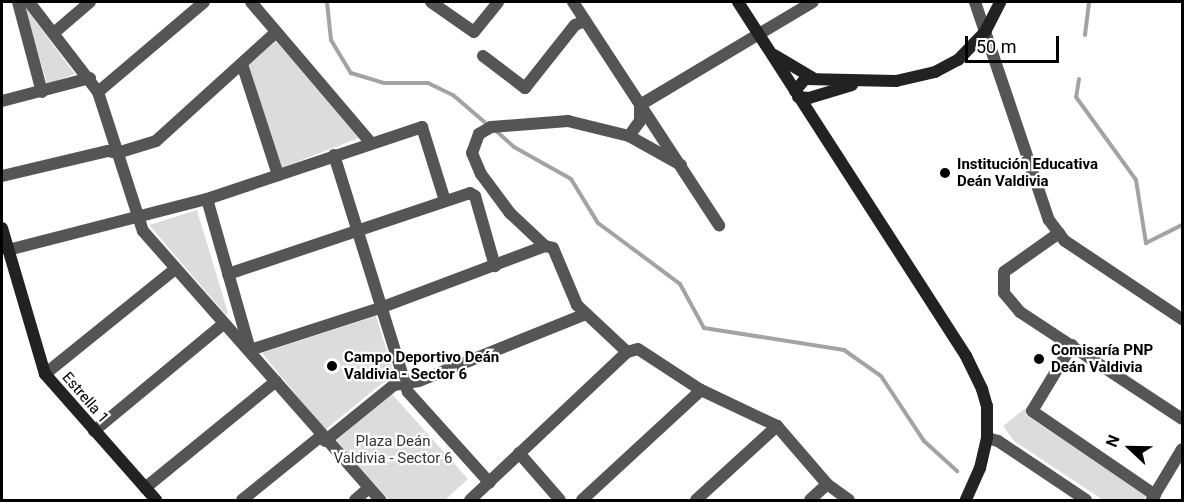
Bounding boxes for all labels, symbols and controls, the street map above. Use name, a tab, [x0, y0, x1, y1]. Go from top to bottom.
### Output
scale bar	[968, 24, 1062, 62]
text: 50 m	[976, 36, 1016, 57]
place label: Institución Educativa Deán Valdivia	[957, 155, 1098, 190]
marker: Institución Educativa Deán Valdivia	[938, 166, 952, 180]
place label: Comisaría PNP Deán Valdivia	[1051, 341, 1153, 376]
place label: Campo Deportivo Deán Valdivia - Sector 6	[344, 348, 499, 383]
marker: Comisaría PNP Deán Valdivia	[1032, 352, 1046, 366]
marker: Campo Deportivo Deán Valdivia - Sector 6	[325, 359, 339, 373]
street label: Estrella 1	[58, 369, 112, 427]
north arrow	[1100, 418, 1160, 478]
park label: Plaza Deán Valdivia - Sector 6	[333, 432, 453, 467]
text: N	[1102, 432, 1124, 450]

